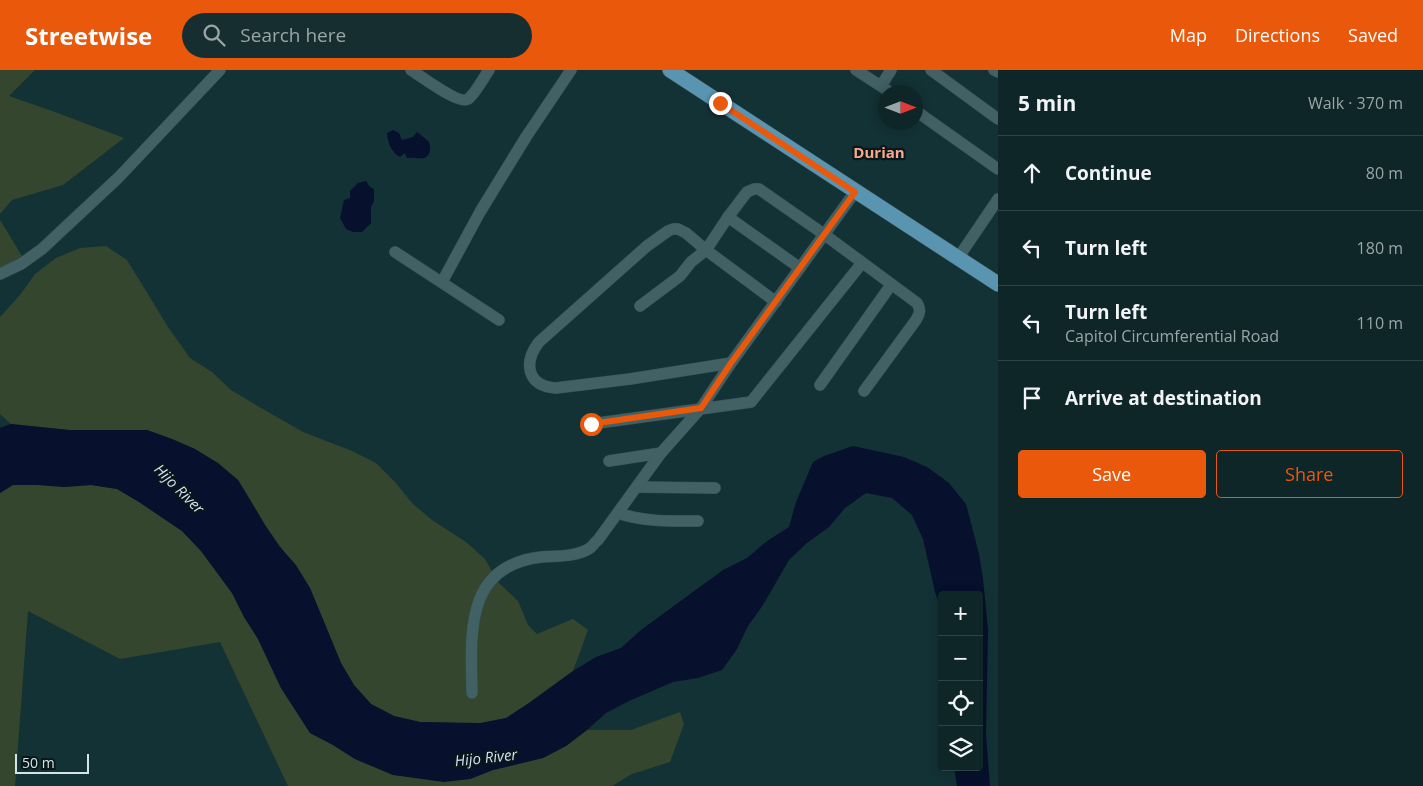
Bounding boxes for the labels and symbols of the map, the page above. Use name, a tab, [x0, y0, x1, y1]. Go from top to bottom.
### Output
north arrow	[878, 85, 923, 130]
route end	[709, 92, 732, 115]
district label: Durian	[853, 142, 905, 162]
route start	[580, 413, 603, 436]
water label: Hijo River	[150, 459, 210, 518]
water label: Hijo River	[454, 744, 519, 770]
scale bar	[15, 751, 89, 774]

